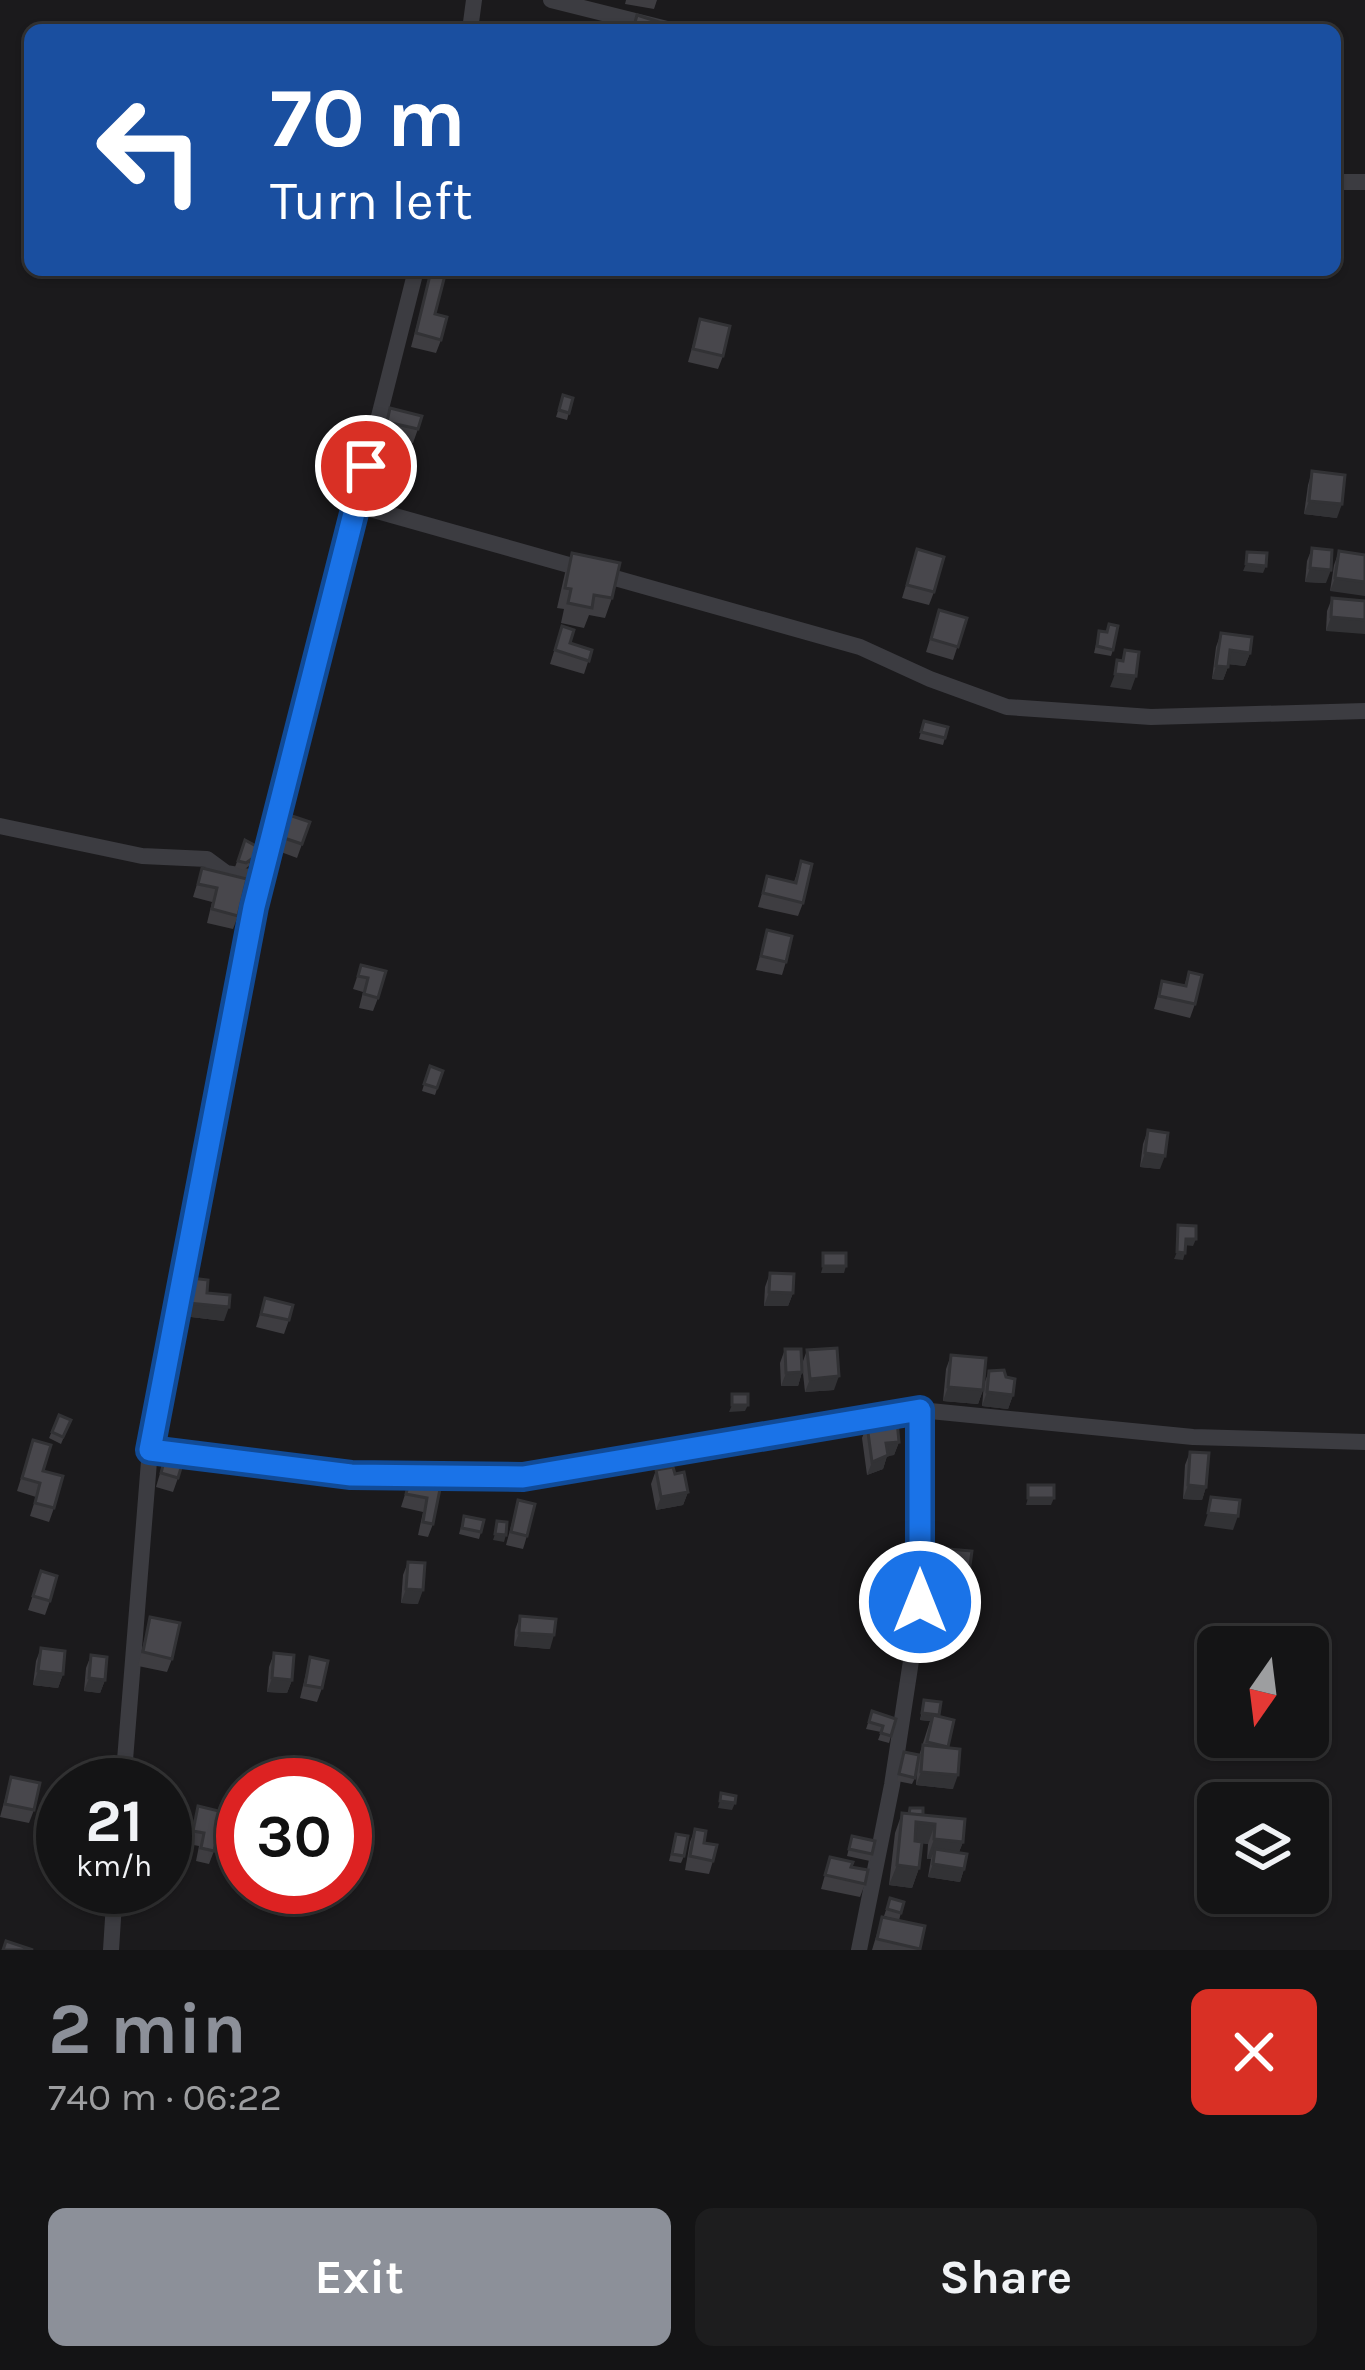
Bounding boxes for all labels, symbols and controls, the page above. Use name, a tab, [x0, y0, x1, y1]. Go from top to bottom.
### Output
text: 70 m	[270, 69, 466, 167]
icon: left	[72, 72, 228, 228]
text: Turn left	[270, 169, 473, 233]
pin	[315, 415, 417, 517]
icon: arrive	[333, 433, 399, 499]
position arrow	[857, 1539, 983, 1665]
north arrow	[1197, 1626, 1329, 1758]
map controls	[1197, 1626, 1329, 1914]
speed limit sign: 30	[216, 1758, 372, 1914]
button: layers	[1197, 1782, 1329, 1914]
text: 21	[85, 1786, 143, 1856]
text: km/h	[76, 1848, 152, 1884]
text: 2 min	[48, 1987, 247, 2071]
button: close	[1191, 1989, 1317, 2115]
text: 740 m · 06:22	[48, 2074, 282, 2120]
button: Exit	[48, 2208, 671, 2346]
button: Share	[695, 2208, 1317, 2346]

